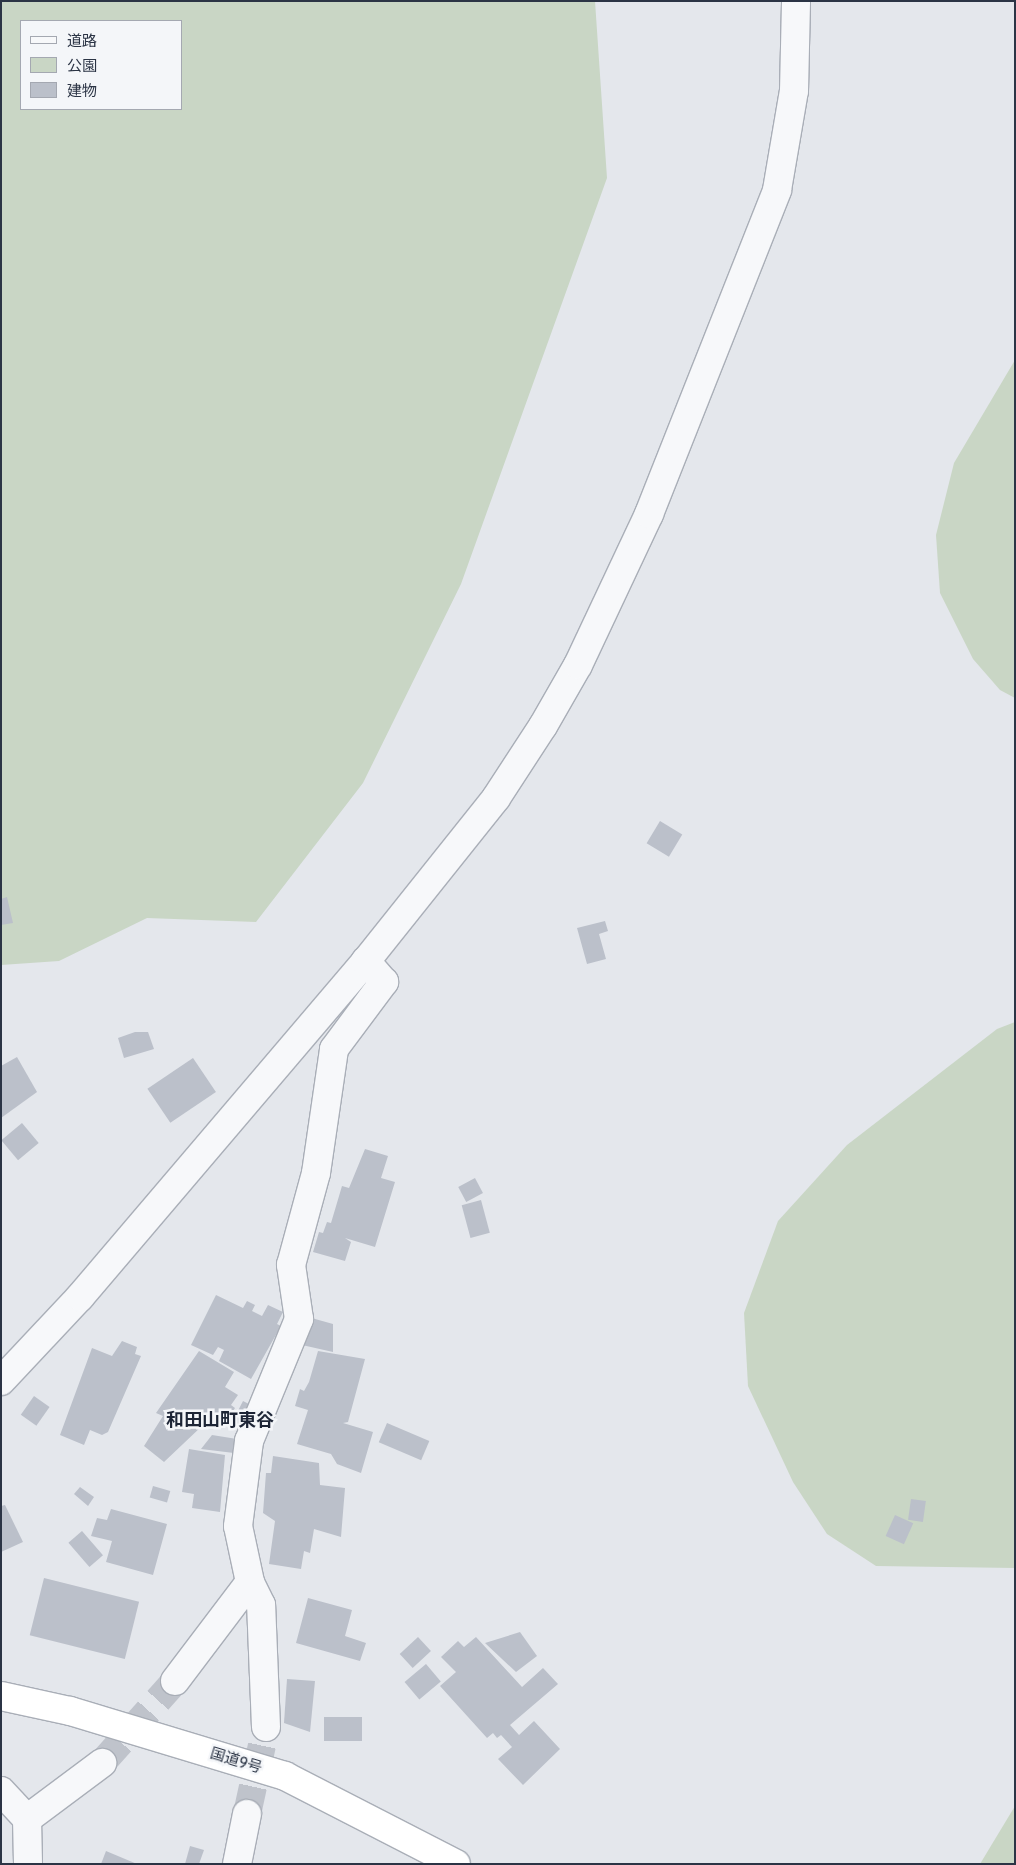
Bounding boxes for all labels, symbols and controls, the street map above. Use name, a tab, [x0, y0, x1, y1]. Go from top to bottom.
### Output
legend	[20, 20, 182, 110]
text: 道路	[67, 32, 97, 50]
text: 公園	[67, 57, 97, 75]
text: 建物	[67, 82, 97, 100]
district label: 和田山町東谷	[166, 1409, 274, 1431]
street label: 国道9号	[208, 1745, 264, 1777]

